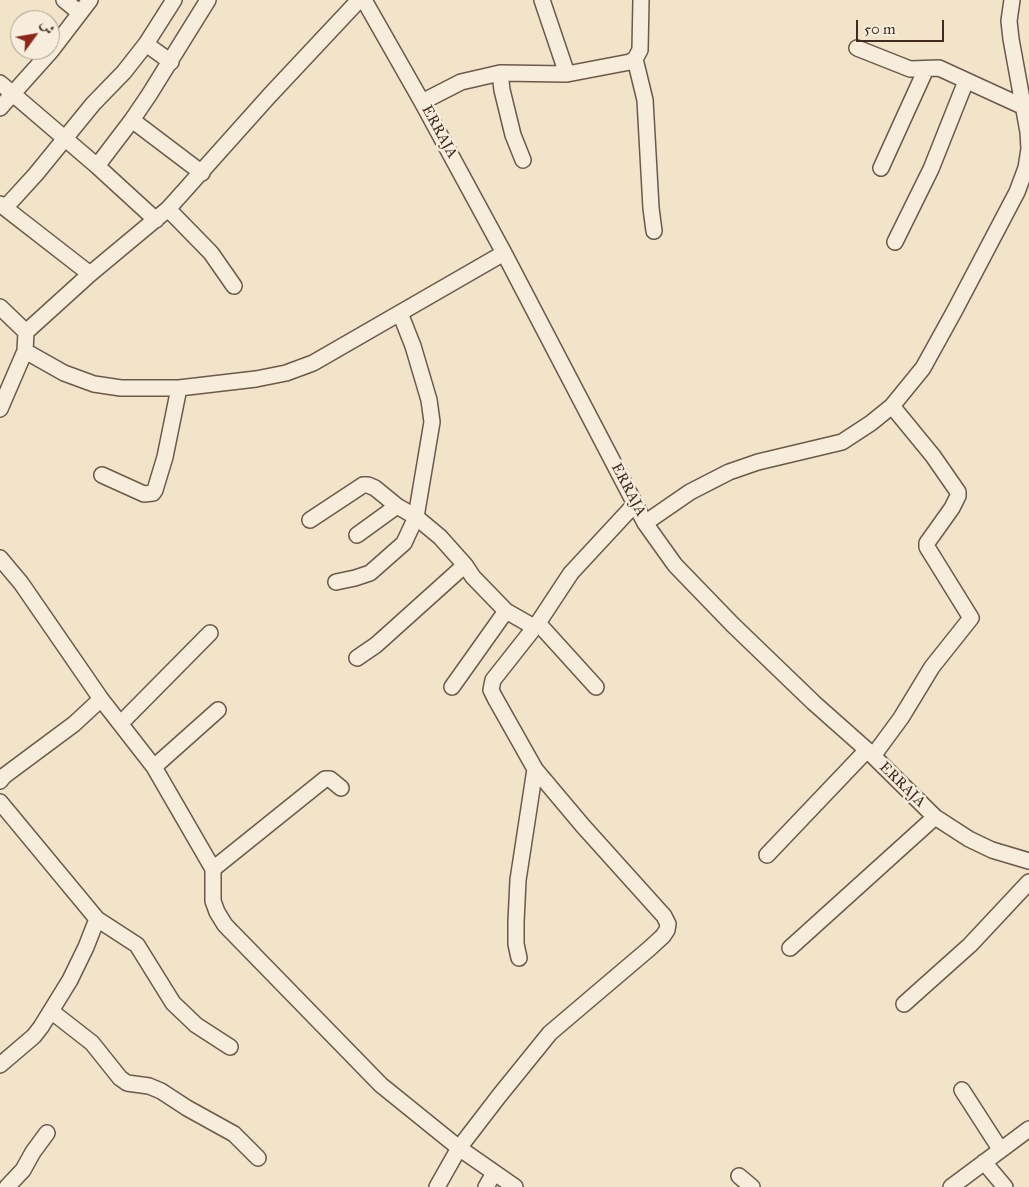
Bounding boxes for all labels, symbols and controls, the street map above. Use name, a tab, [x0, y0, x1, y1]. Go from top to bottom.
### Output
north arrow	[10, 10, 60, 60]
scale bar	[859, 10, 946, 42]
text: ش	[36, 17, 58, 38]
text: 50 m	[864, 20, 896, 38]
street label: ERRAJA	[417, 102, 461, 162]
street label: ERRAJA	[607, 460, 649, 520]
street label: ERRAJA	[875, 759, 929, 811]

